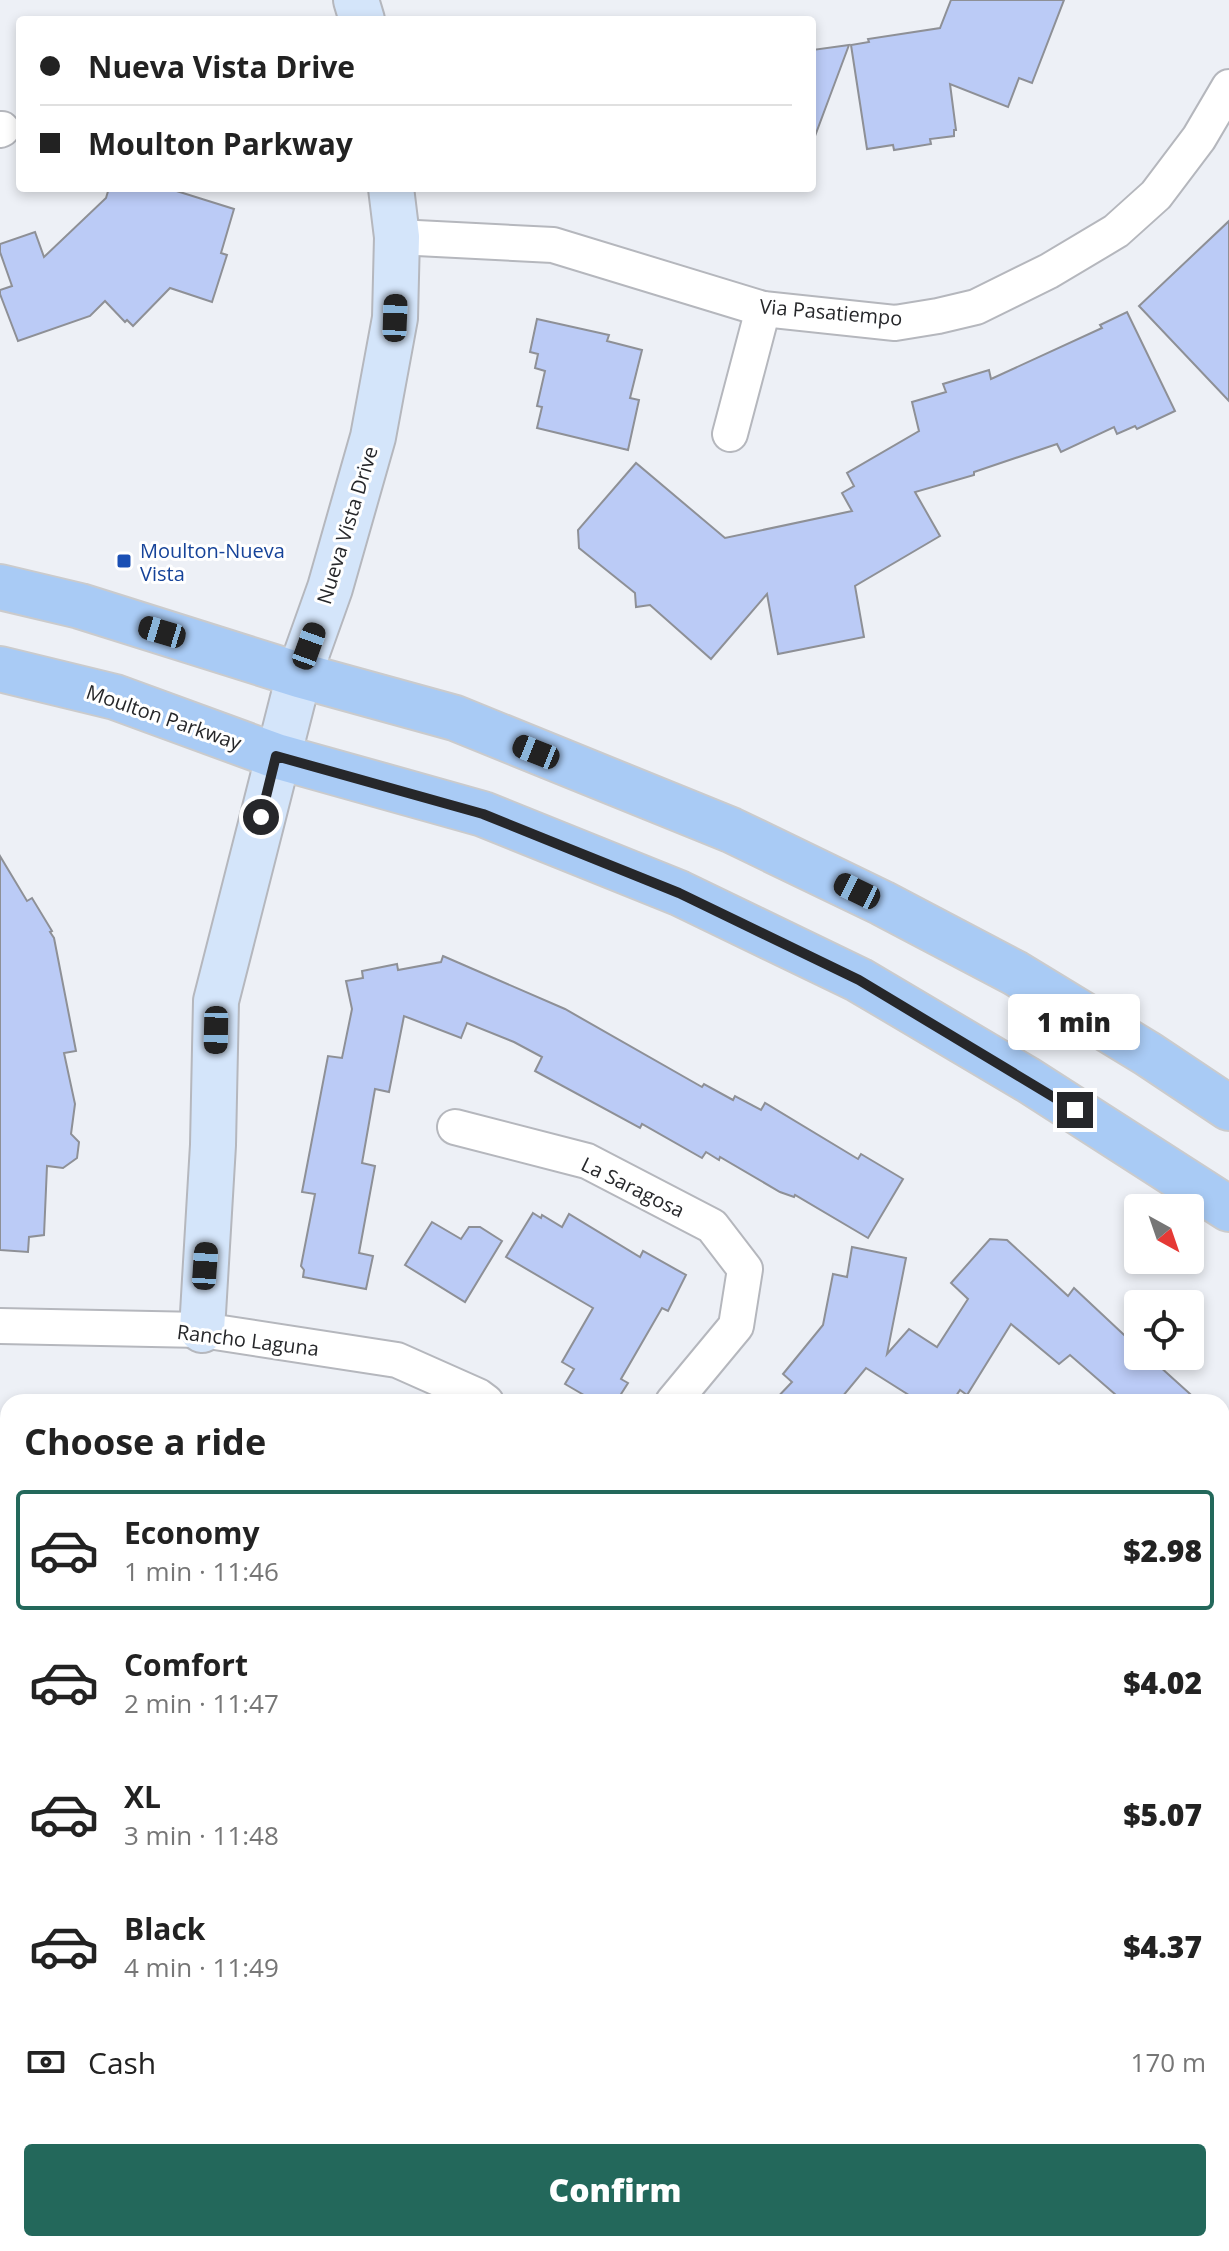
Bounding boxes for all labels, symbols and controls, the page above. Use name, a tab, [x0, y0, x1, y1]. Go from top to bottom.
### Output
text: Nueva Vista Drive	[88, 46, 355, 87]
text: Moulton Parkway	[88, 123, 353, 164]
street label: Via Pasatiempo	[758, 292, 904, 332]
car	[382, 294, 408, 342]
street label: Nueva Vista Drive	[310, 443, 384, 607]
place label: Moulton-Nueva Vista	[140, 537, 285, 587]
marker: Moulton-Nueva Vista	[115, 552, 133, 570]
car	[136, 614, 188, 650]
car	[290, 619, 328, 673]
street label: Moulton Parkway	[83, 678, 246, 757]
car	[509, 732, 563, 772]
route start	[243, 799, 279, 835]
car	[830, 870, 884, 912]
callout: 1 min	[1009, 994, 1141, 1050]
text: 1 min	[1037, 1004, 1111, 1040]
car	[204, 1006, 228, 1054]
route end	[1057, 1092, 1093, 1128]
street label: La Saragosa	[577, 1150, 689, 1224]
north arrow	[1124, 1194, 1204, 1274]
map controls	[1124, 1194, 1204, 1370]
car	[191, 1241, 219, 1291]
button: locate	[1124, 1290, 1204, 1370]
street label: Rancho Laguna	[175, 1318, 321, 1362]
text: Choose a ride	[24, 1417, 266, 1466]
text: Economy	[124, 1512, 260, 1553]
icon: car	[28, 1514, 100, 1586]
text: $2.98	[1123, 1530, 1202, 1571]
text: 1 min · 11:46	[124, 1553, 279, 1589]
text: Comfort	[124, 1644, 248, 1685]
icon: car	[28, 1646, 100, 1718]
text: $4.02	[1123, 1662, 1202, 1703]
text: 2 min · 11:47	[124, 1685, 279, 1721]
text: XL	[124, 1776, 161, 1817]
icon: car	[28, 1778, 100, 1850]
text: $5.07	[1123, 1794, 1202, 1835]
text: 3 min · 11:48	[124, 1817, 279, 1853]
text: Black	[124, 1908, 205, 1949]
icon: car	[28, 1910, 100, 1982]
text: $4.37	[1123, 1926, 1202, 1967]
text: 4 min · 11:49	[124, 1949, 279, 1985]
icon: cash	[24, 2040, 68, 2084]
text: Cash	[88, 2042, 156, 2083]
text: 170 m	[1131, 2044, 1206, 2080]
button: Confirm	[24, 2144, 1206, 2236]

